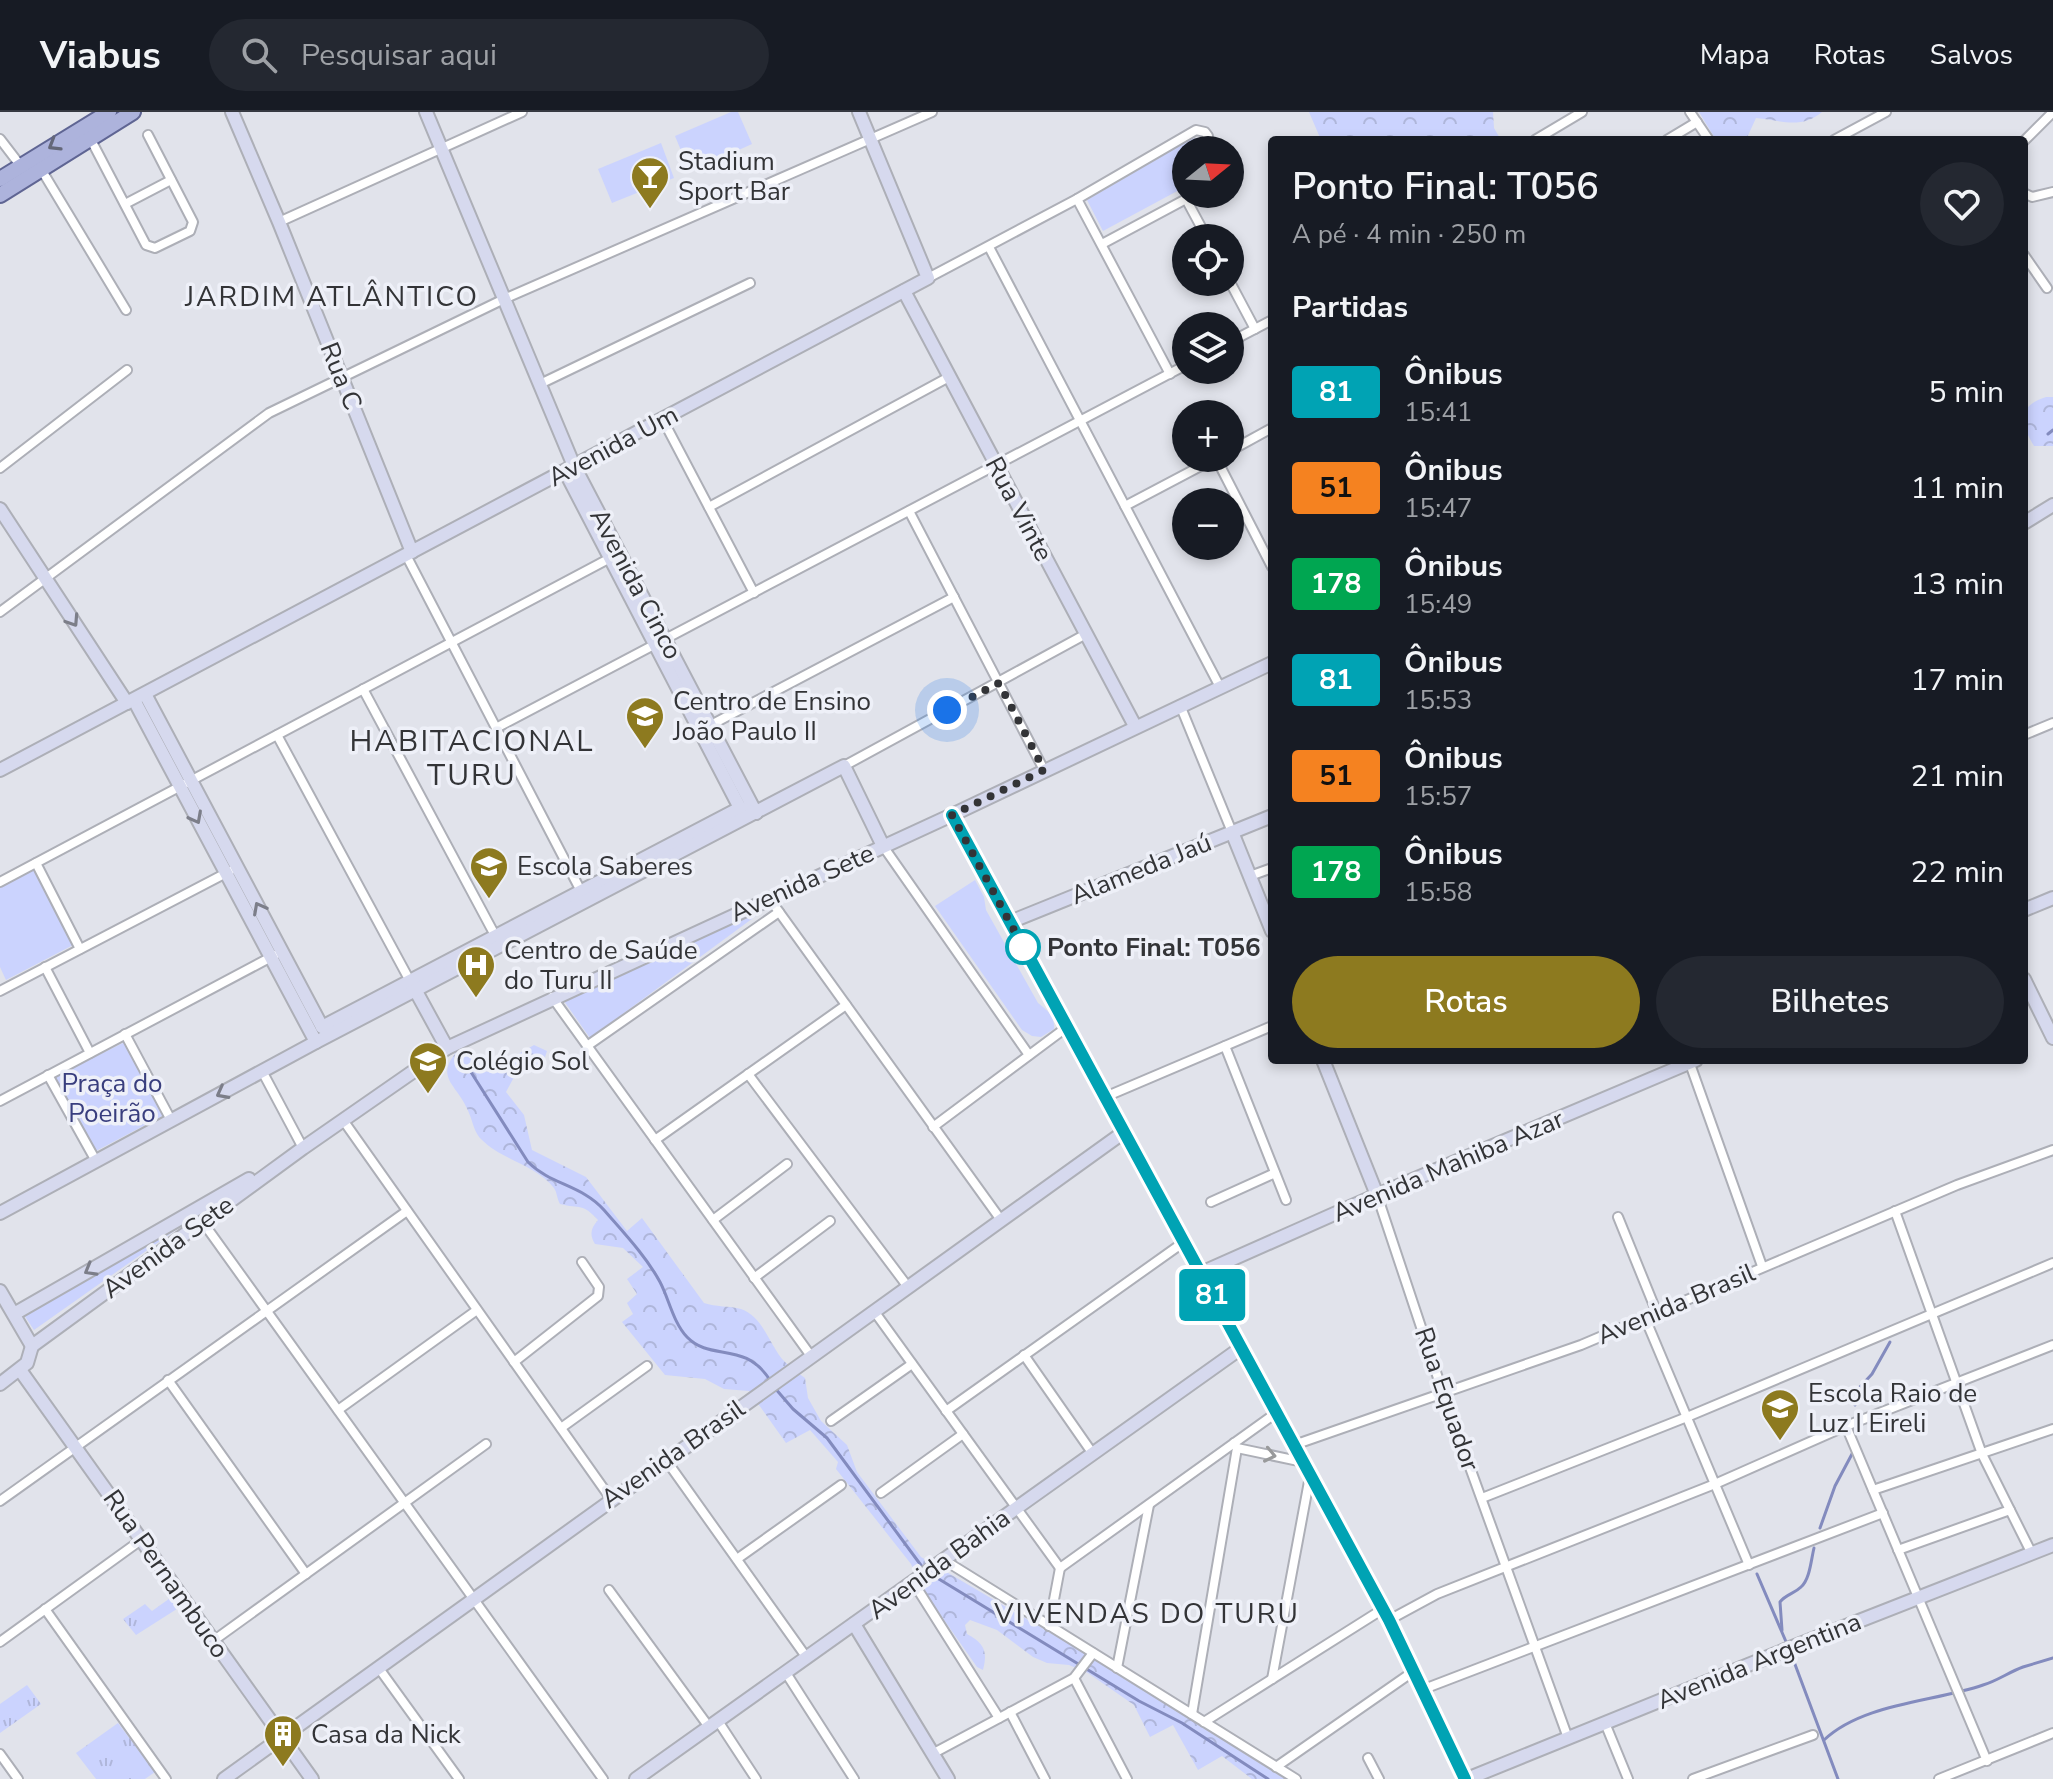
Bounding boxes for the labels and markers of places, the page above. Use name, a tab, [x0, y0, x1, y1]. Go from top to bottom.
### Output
place label: Stadium Sport Bar	[678, 144, 791, 209]
bar icon: Stadium Sport Bar	[629, 155, 671, 210]
place label: Centro de Ensino João Paulo II	[672, 684, 871, 749]
school or university icon: Centro de Ensino João Paulo II	[624, 695, 666, 750]
school or university icon: Escola Saberes	[468, 845, 510, 900]
place label: Escola Saberes	[517, 849, 693, 884]
marker: Ponto Final: T056	[1006, 930, 1040, 964]
place label: Ponto Final: T056	[1047, 930, 1261, 965]
place label: Centro de Saúde do Turu II	[504, 933, 698, 998]
hospital icon: Centro de Saúde do Turu II	[455, 944, 497, 999]
school or university icon: Colégio Sol	[407, 1040, 449, 1095]
place label: Colégio Sol	[456, 1044, 589, 1079]
place label: Escola Raio de Luz I Eireli	[1808, 1376, 1977, 1441]
school or university icon: Escola Raio de Luz I Eireli	[1759, 1387, 1801, 1442]
building icon: Casa da Nick	[262, 1713, 304, 1768]
place label: Casa da Nick	[311, 1717, 462, 1752]

